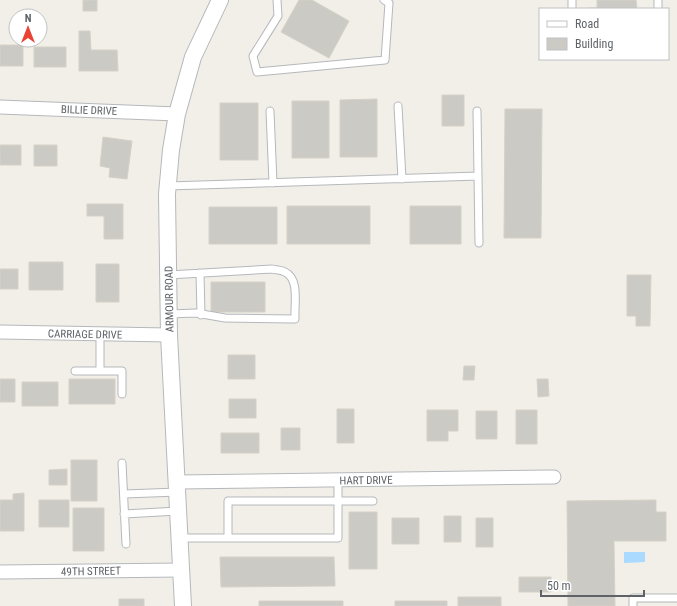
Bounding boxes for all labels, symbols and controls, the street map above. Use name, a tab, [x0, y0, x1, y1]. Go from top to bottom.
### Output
north arrow	[8, 8, 48, 48]
legend	[539, 8, 669, 60]
text: N	[25, 12, 32, 25]
text: Road	[575, 17, 599, 31]
text: Building	[575, 37, 613, 51]
street label: BILLIE DRIVE	[61, 103, 118, 118]
street label: ARMOUR ROAD	[162, 266, 177, 332]
street label: CARRIAGE DRIVE	[48, 327, 123, 342]
street label: HART DRIVE	[339, 474, 393, 487]
street label: 49TH STREET	[61, 564, 121, 579]
scale bar	[541, 572, 644, 598]
text: 50 m	[547, 579, 571, 593]

